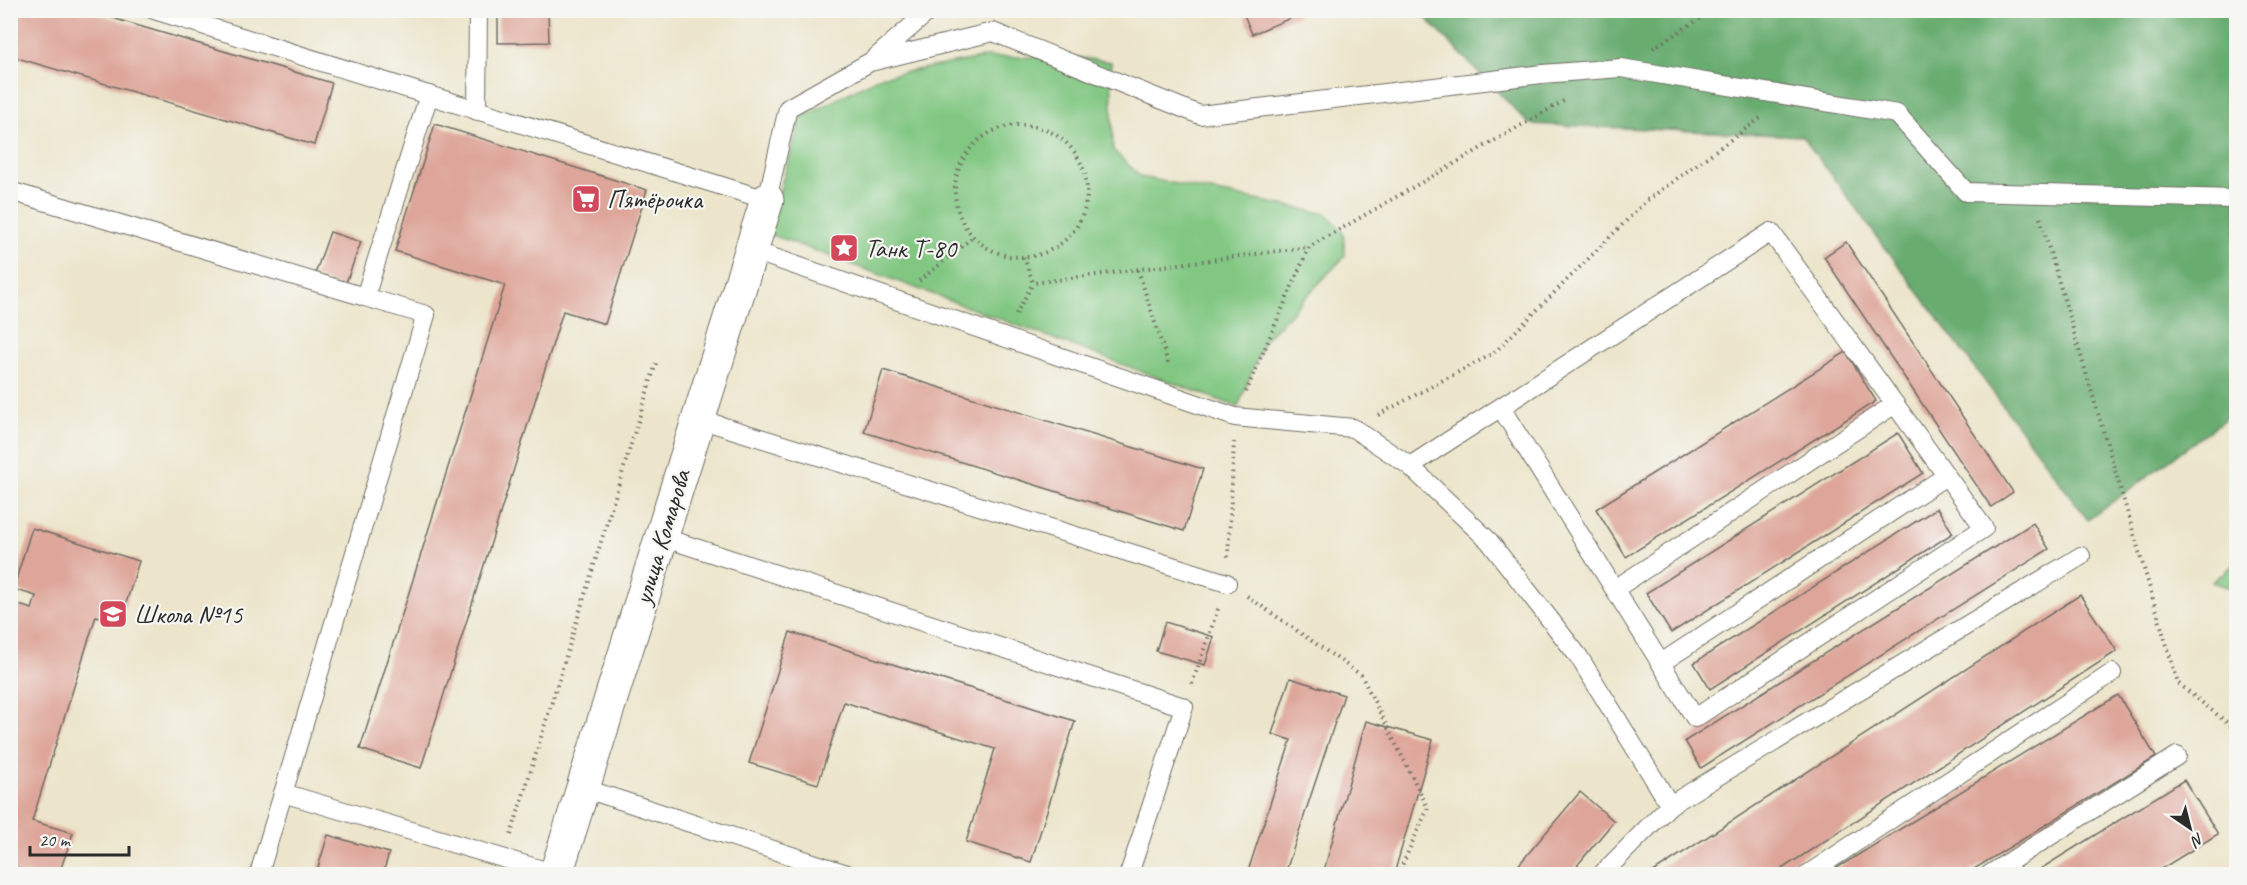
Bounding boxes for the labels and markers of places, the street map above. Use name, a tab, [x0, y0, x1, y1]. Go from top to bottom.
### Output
supermarket icon: Пятёрочка	[570, 183, 602, 215]
place label: Пятёрочка	[607, 183, 704, 216]
place icon: Танк Т-80	[828, 232, 860, 264]
place label: Танк Т-80	[865, 232, 959, 265]
school or university icon: Школа №15	[97, 598, 129, 630]
place label: Школа №15	[134, 598, 244, 631]

